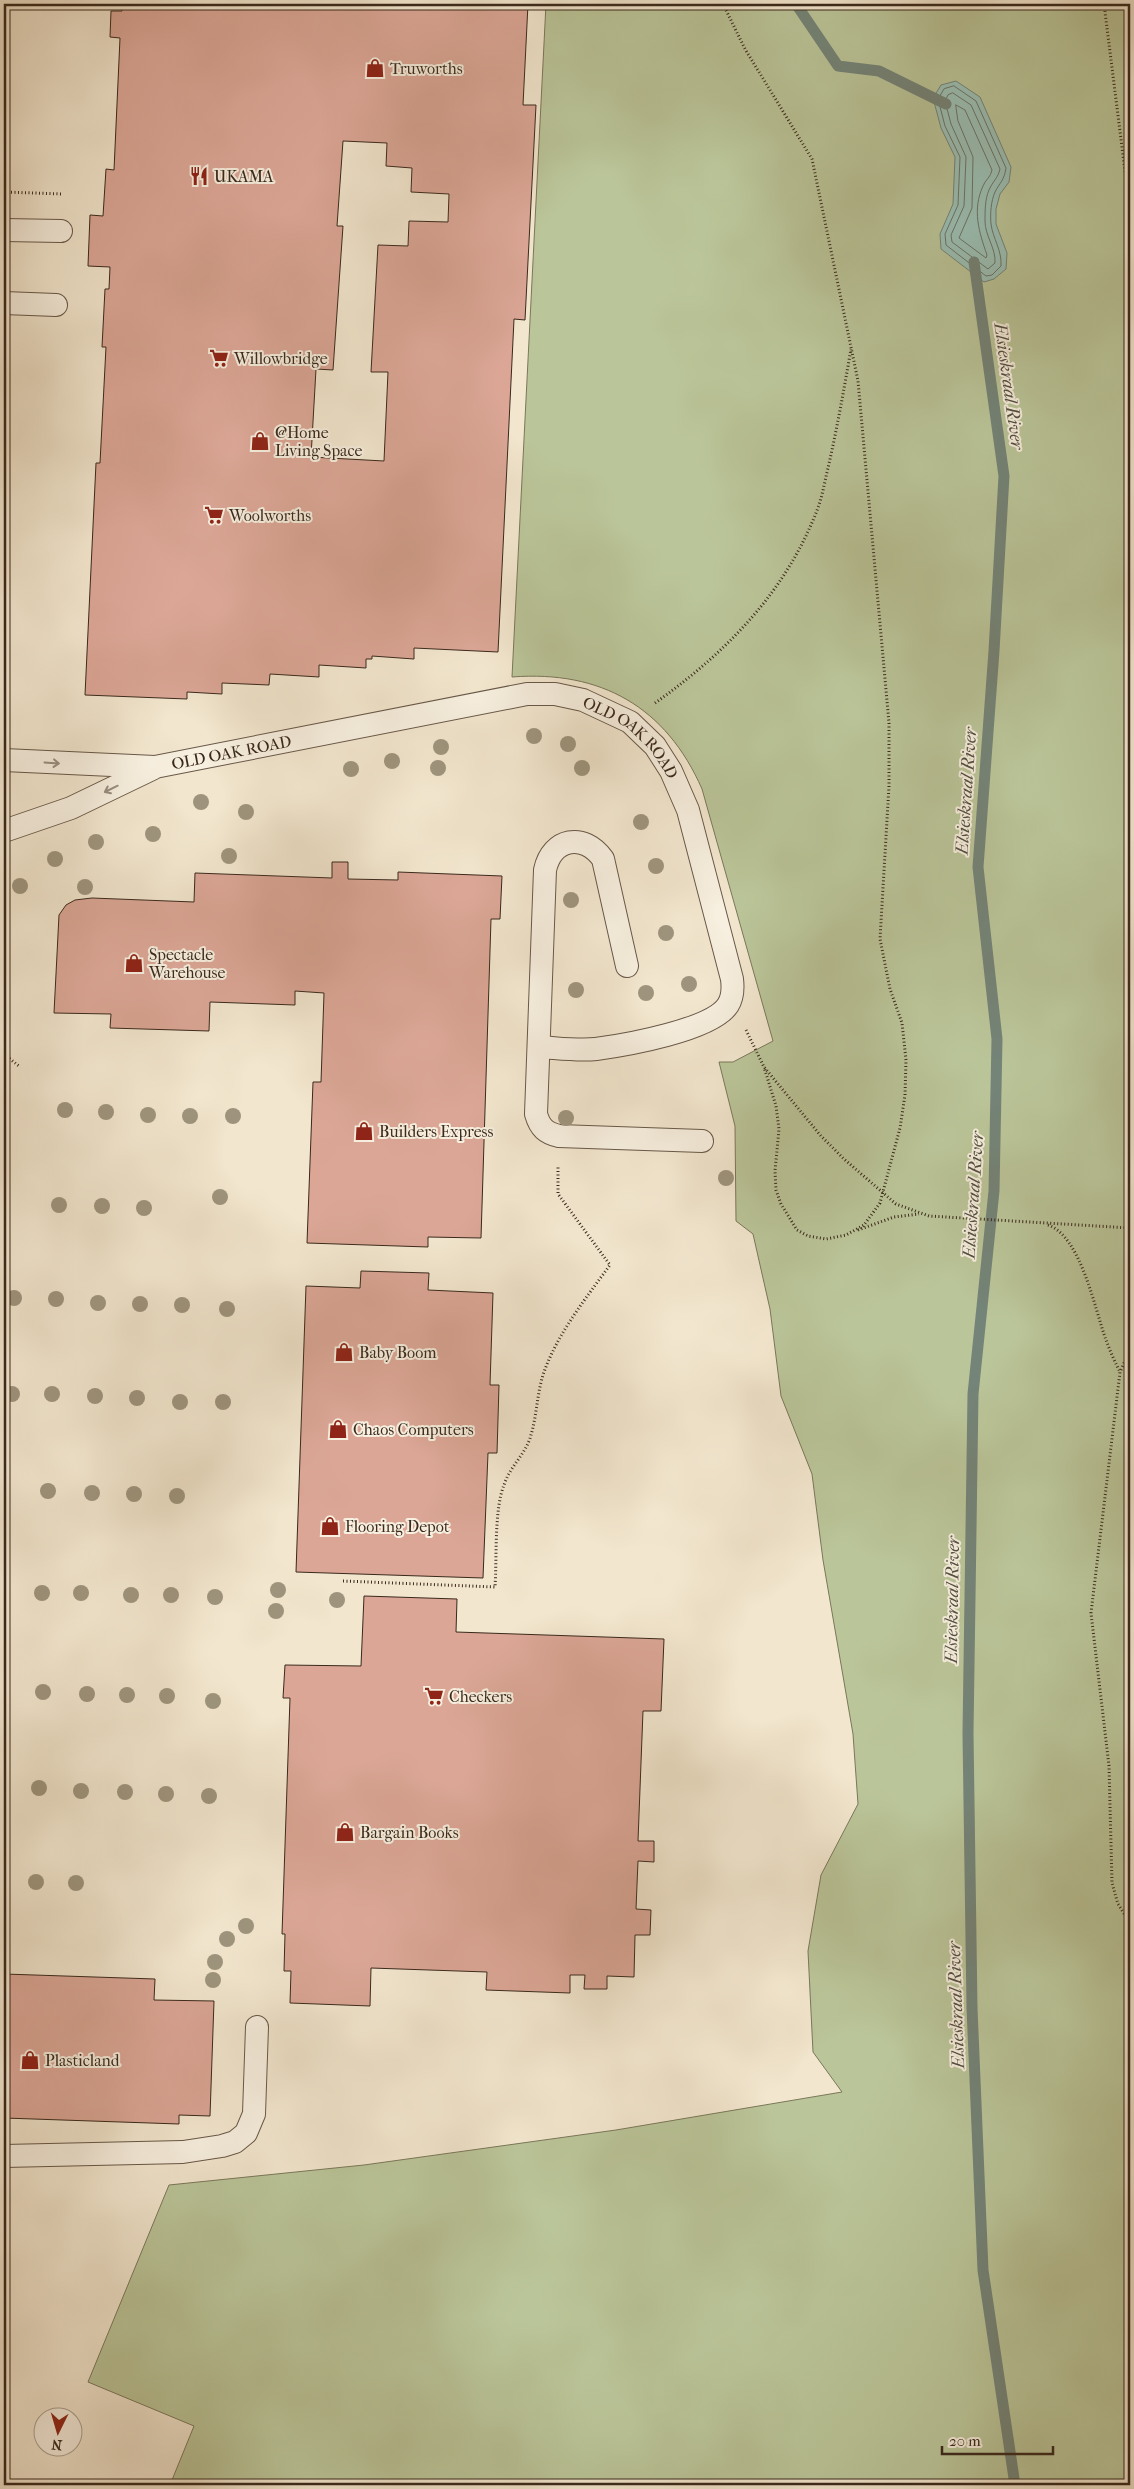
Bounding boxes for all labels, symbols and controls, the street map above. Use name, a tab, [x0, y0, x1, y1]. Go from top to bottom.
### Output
shop icon: Truworths	[364, 57, 386, 79]
place label: Truworths	[390, 59, 463, 78]
restaurant icon: UKAMA	[188, 165, 210, 187]
place label: UKAMA	[214, 167, 274, 186]
water label: Elsieskraal River	[989, 321, 1028, 452]
supermarket icon: Willowbridge	[208, 347, 230, 369]
place label: Willowbridge	[233, 349, 328, 368]
place label: @Home Living Space	[275, 423, 363, 460]
shop icon: @Home Living Space	[249, 430, 271, 452]
supermarket icon: Woolworths	[203, 504, 225, 526]
place label: Woolworths	[228, 506, 311, 525]
street label: OLD OAK ROAD	[580, 692, 682, 781]
water label: Elsieskraal River	[952, 725, 982, 856]
street label: OLD OAK ROAD	[170, 731, 293, 774]
one-way arrow	[44, 758, 60, 767]
one-way arrow	[104, 784, 119, 794]
place label: Spectacle Warehouse	[148, 945, 225, 982]
shop icon: Spectacle Warehouse	[123, 952, 145, 974]
shop icon: Builders Express	[353, 1120, 375, 1142]
place label: Builders Express	[379, 1122, 494, 1141]
water label: Elsieskraal River	[959, 1129, 989, 1260]
shop icon: Baby Boom	[333, 1341, 355, 1363]
place label: Baby Boom	[359, 1343, 437, 1362]
shop icon: Chaos Computers	[327, 1418, 349, 1440]
place label: Chaos Computers	[353, 1420, 474, 1439]
shop icon: Flooring Depot	[319, 1515, 341, 1537]
place label: Flooring Depot	[345, 1517, 450, 1536]
water label: Elsieskraal River	[941, 1534, 964, 1665]
supermarket icon: Checkers	[423, 1685, 445, 1707]
place label: Checkers	[449, 1687, 512, 1706]
shop icon: Bargain Books	[334, 1821, 356, 1843]
place label: Bargain Books	[360, 1823, 459, 1842]
water label: Elsieskraal River	[944, 1939, 969, 2070]
shop icon: Plasticland	[19, 2049, 41, 2071]
place label: Plasticland	[45, 2051, 120, 2070]
north arrow	[32, 2406, 82, 2456]
scale bar	[942, 2424, 1053, 2456]
text: 20 m	[949, 2432, 981, 2450]
text: N	[51, 2435, 63, 2453]

